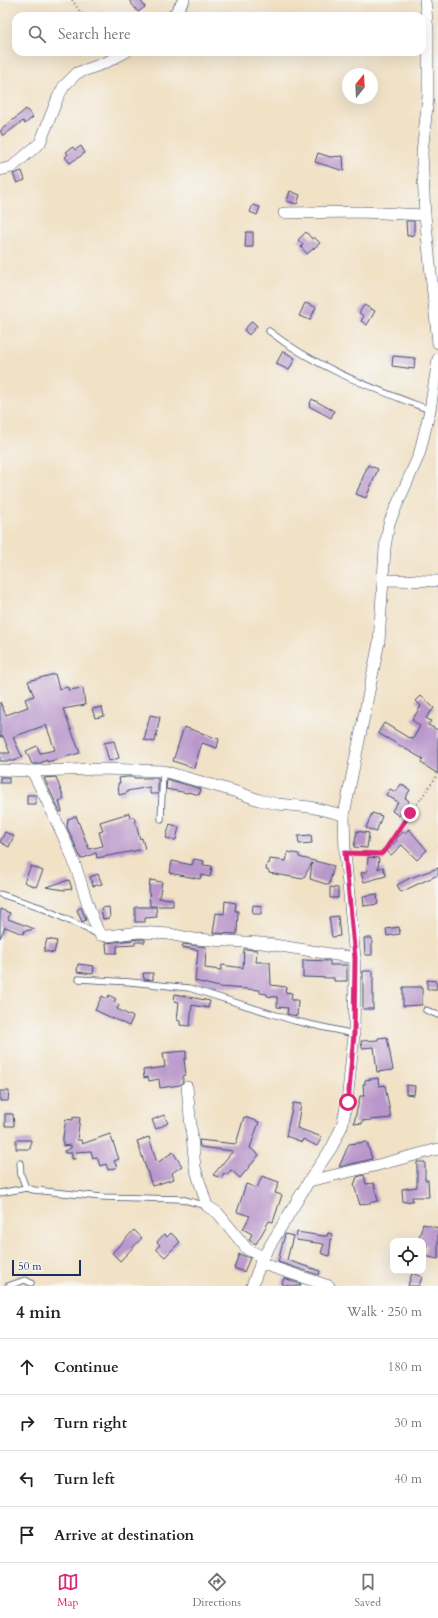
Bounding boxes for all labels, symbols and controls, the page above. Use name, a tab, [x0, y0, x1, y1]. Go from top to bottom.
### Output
search box	[12, 12, 426, 56]
icon: search	[26, 23, 48, 45]
text: Search here	[58, 24, 131, 44]
north arrow	[342, 68, 378, 104]
route end	[401, 804, 419, 822]
route start	[339, 1093, 357, 1111]
map controls	[390, 1238, 426, 1274]
button: locate	[390, 1238, 426, 1274]
scale bar	[12, 1258, 81, 1277]
text: 50 m	[18, 1259, 42, 1274]
text: 4 min	[16, 1301, 61, 1324]
text: Walk · 250 m	[347, 1303, 422, 1321]
icon: ahead	[16, 1356, 38, 1378]
text: Continue	[54, 1357, 119, 1377]
text: 180 m	[388, 1358, 422, 1376]
icon: right	[16, 1412, 38, 1434]
text: Turn right	[54, 1413, 127, 1433]
text: 30 m	[394, 1414, 422, 1432]
icon: left	[16, 1468, 38, 1490]
text: Turn left	[54, 1469, 115, 1489]
text: 40 m	[394, 1470, 422, 1488]
icon: arrive	[16, 1524, 38, 1546]
text: Arrive at destination	[54, 1525, 194, 1545]
tab: Map	[57, 1571, 79, 1610]
tab: Directions	[192, 1571, 241, 1610]
tab: Saved	[355, 1571, 381, 1610]

